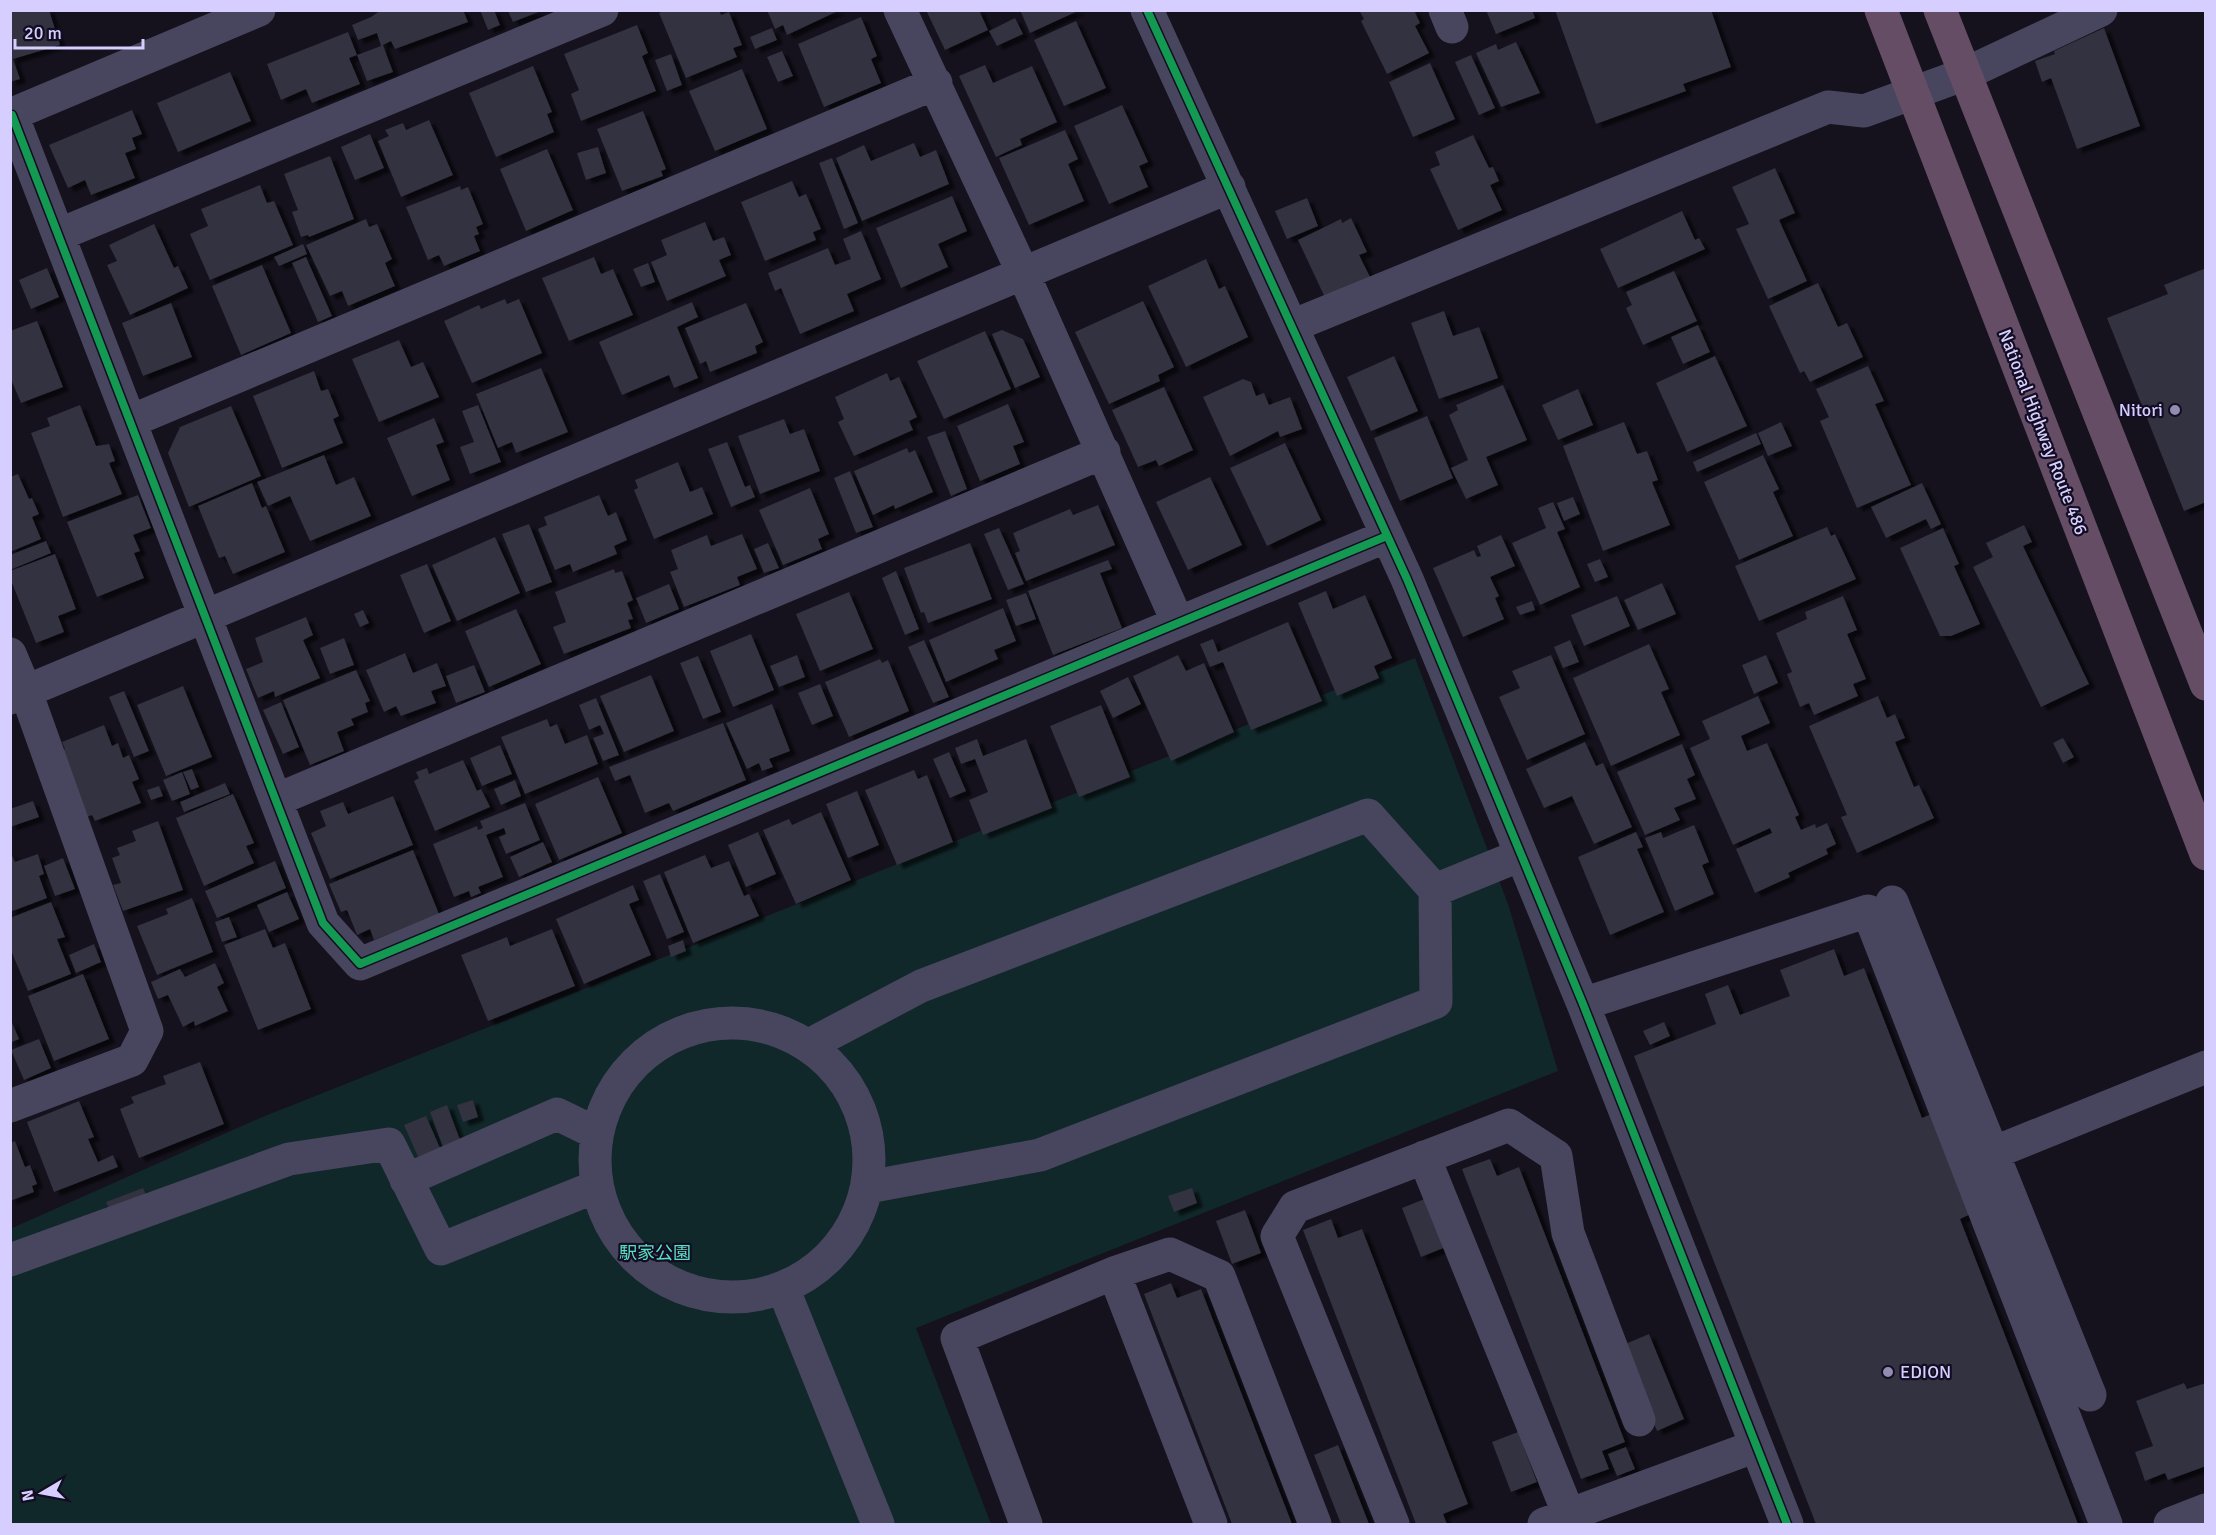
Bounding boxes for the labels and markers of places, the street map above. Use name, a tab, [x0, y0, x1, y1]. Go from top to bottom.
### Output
place label: Nitori	[2119, 399, 2163, 421]
marker: Nitori	[2168, 403, 2182, 417]
place label: EDION	[1900, 1361, 1951, 1383]
marker: EDION	[1881, 1365, 1895, 1379]

